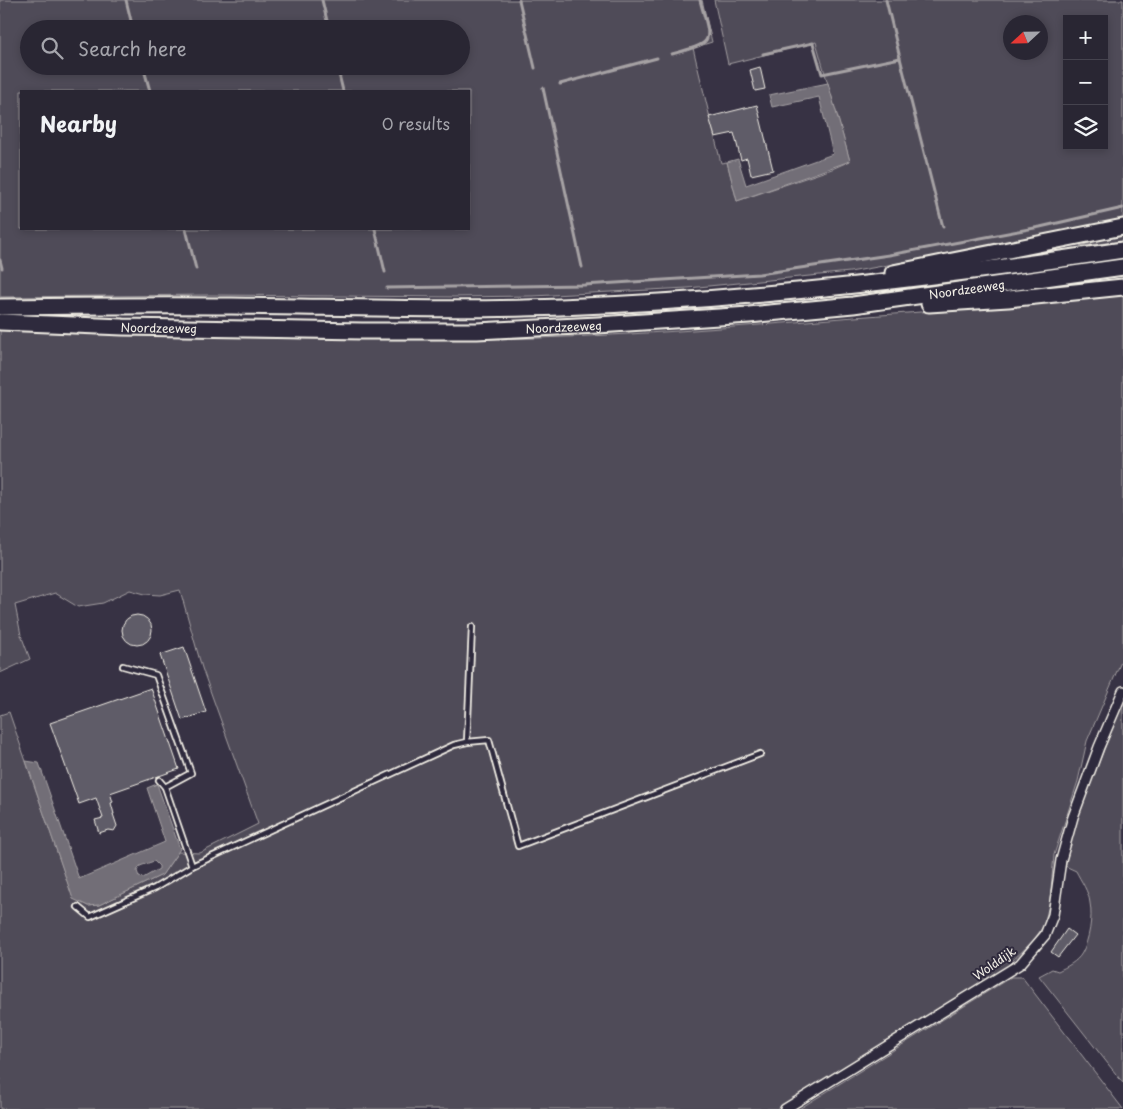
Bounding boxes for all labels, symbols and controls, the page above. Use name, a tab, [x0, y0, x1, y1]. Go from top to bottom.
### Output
north arrow	[1003, 15, 1048, 60]
map controls	[1063, 15, 1108, 150]
button: +	[1063, 15, 1108, 60]
search box	[20, 20, 470, 75]
icon: search	[38, 34, 66, 62]
text: Search here	[78, 34, 187, 62]
button: −	[1063, 60, 1108, 105]
button: layers	[1063, 105, 1108, 150]
text: Nearby	[40, 107, 117, 139]
text: 0 results	[382, 111, 450, 135]
street label: Noordzeeweg	[928, 275, 1006, 303]
street label: Noordzeeweg	[525, 316, 603, 338]
street label: Noordzeeweg	[120, 318, 197, 337]
street label: Wolddijk	[969, 942, 1019, 984]

